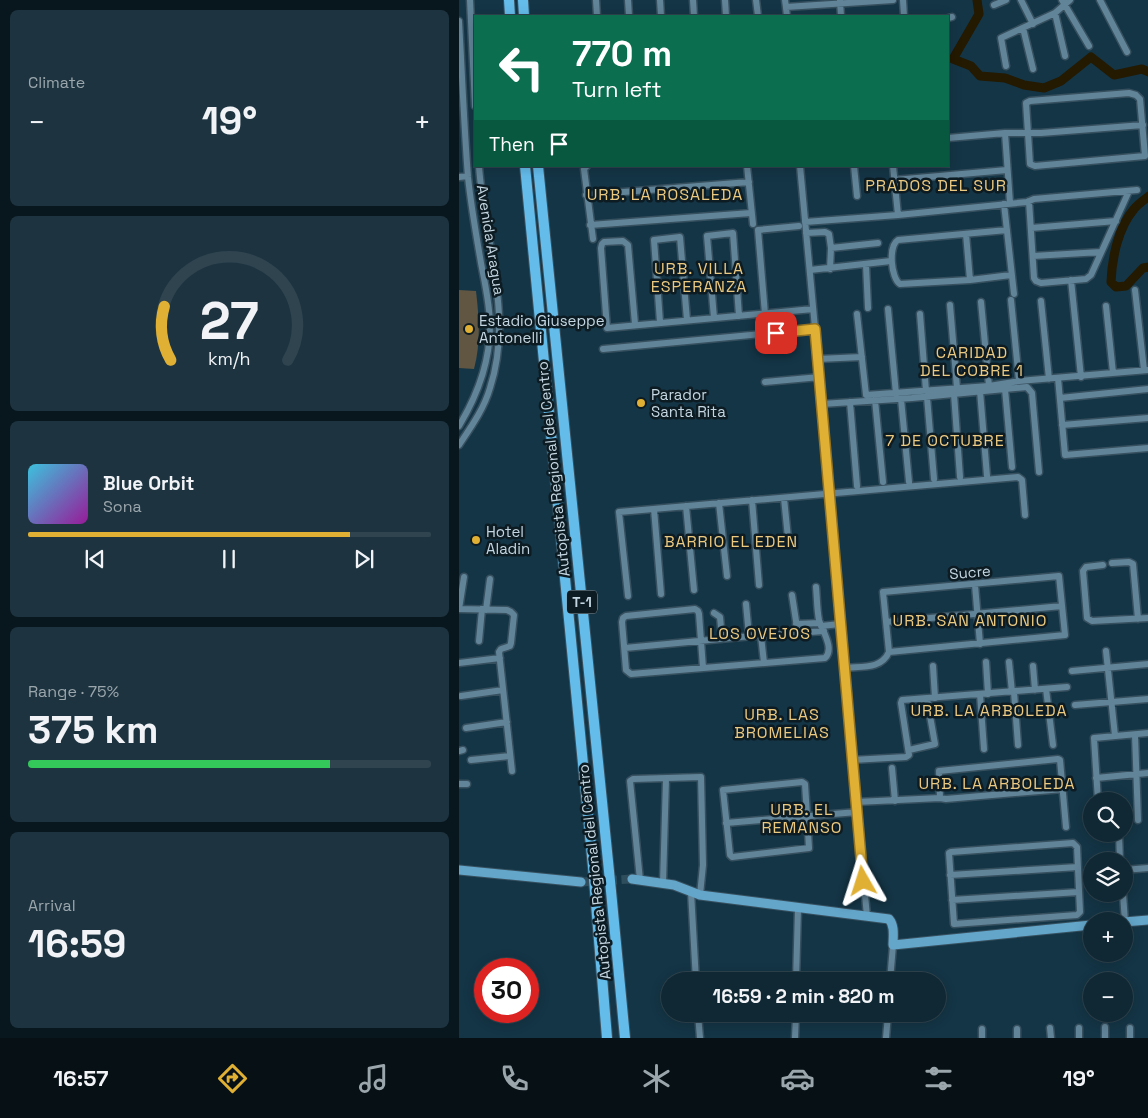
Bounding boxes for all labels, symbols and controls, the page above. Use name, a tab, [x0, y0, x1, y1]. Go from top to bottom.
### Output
text: 770 m	[572, 32, 672, 76]
icon: left	[489, 35, 554, 100]
text: Climate	[28, 72, 85, 93]
text: Turn left	[572, 75, 662, 103]
text: 19°	[202, 97, 257, 145]
text: −	[28, 104, 45, 140]
text: +	[414, 104, 431, 140]
icon: arrive	[545, 130, 573, 158]
text: Then	[489, 132, 535, 157]
district label: PRADOS DEL SUR	[865, 175, 1007, 196]
street label: Avenida Aragua	[473, 184, 509, 297]
district label: URB. LA ROSALEDA	[587, 184, 743, 205]
district label: URB. VILLA ESPERANZA	[651, 258, 747, 297]
text: 27	[200, 288, 259, 354]
place label: Estadio Giuseppe Antonelli	[479, 311, 605, 347]
pin	[755, 312, 797, 354]
icon: arrive	[762, 319, 790, 347]
marker: Estadio Giuseppe Antonelli	[463, 323, 475, 335]
district label: CARIDAD DEL COBRE 1	[920, 342, 1024, 381]
text: km/h	[208, 347, 251, 370]
street label: Autopista Regional del Centro	[532, 360, 574, 578]
place label: Parador Santa Rita	[651, 385, 726, 421]
marker: Parador Santa Rita	[635, 397, 647, 409]
district label: 7 DE OCTUBRE	[885, 430, 1005, 451]
text: Blue Orbit	[103, 471, 194, 496]
text: Sona	[103, 496, 142, 517]
place label: Hotel Aladin	[486, 522, 530, 558]
district label: BARRIO EL EDEN	[664, 531, 798, 552]
marker: Hotel Aladin	[470, 534, 482, 546]
icon: previous	[81, 545, 109, 573]
icon: pause	[215, 545, 243, 573]
icon: next	[350, 545, 378, 573]
street label: Sucre	[948, 561, 992, 583]
road number: T-1	[567, 590, 597, 614]
district label: URB. SAN ANTONIO	[893, 610, 1047, 631]
district label: LOS OVEJOS	[709, 623, 811, 644]
text: Range · 75%	[28, 681, 119, 702]
district label: URB. LA ARBOLEDA	[910, 700, 1068, 721]
district label: URB. LAS BROMELIAS	[734, 704, 830, 743]
text: 375 km	[28, 706, 159, 754]
street label: Autopista Regional del Centro	[573, 763, 615, 981]
district label: URB. LA ARBOLEDA	[918, 773, 1076, 794]
map controls	[1083, 792, 1133, 1022]
button: search	[1083, 792, 1133, 842]
district label: URB. EL REMANSO	[761, 799, 843, 838]
button: layers	[1083, 852, 1133, 902]
position arrow	[836, 854, 888, 906]
text: Arrival	[28, 895, 76, 916]
button: +	[1083, 912, 1133, 962]
text: 16:59	[28, 920, 126, 968]
speed limit sign: 30	[474, 958, 539, 1023]
button: −	[1083, 972, 1133, 1022]
text: 16:59 · 2 min · 820 m	[713, 984, 894, 1009]
icon: directions	[215, 1061, 250, 1096]
icon: music	[356, 1061, 391, 1096]
icon: phone	[497, 1061, 532, 1096]
icon: climate	[639, 1061, 674, 1096]
icon: car	[780, 1061, 815, 1096]
icon: filters	[921, 1061, 956, 1096]
text: 16:57	[53, 1064, 108, 1092]
text: 19°	[1063, 1064, 1095, 1092]

